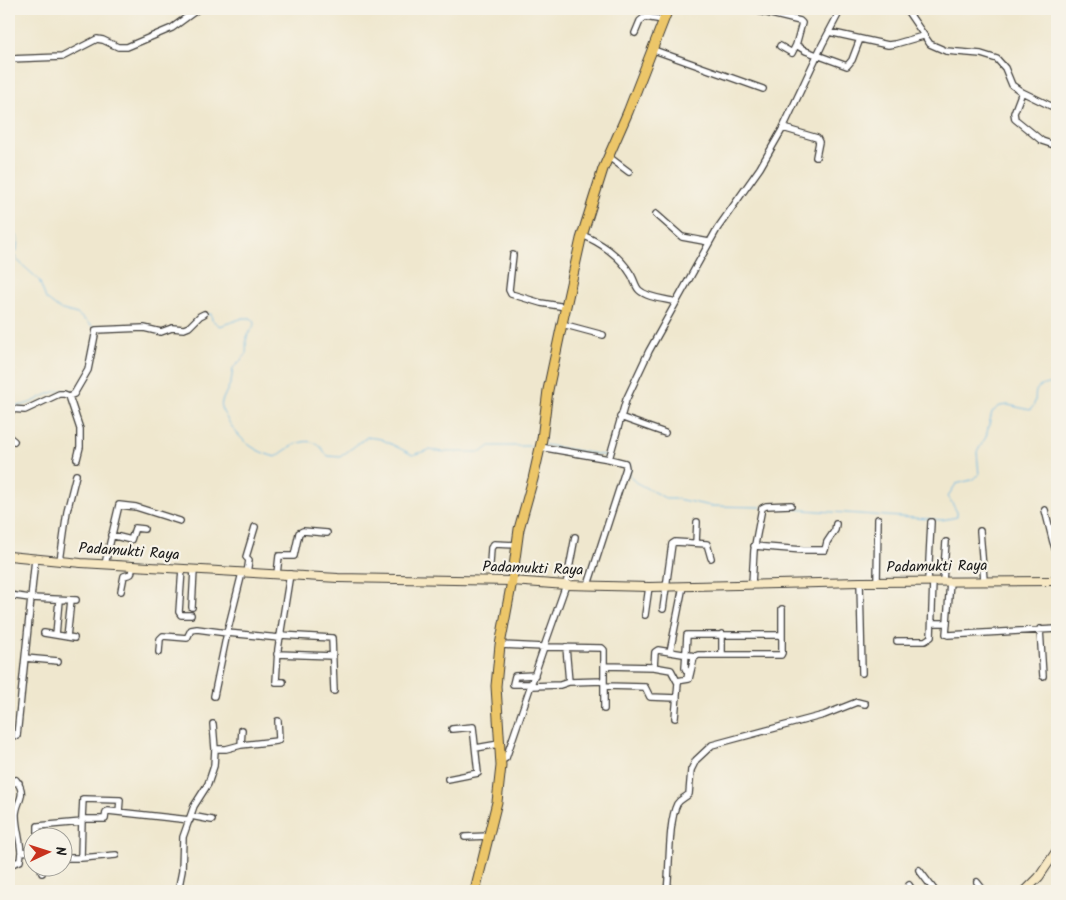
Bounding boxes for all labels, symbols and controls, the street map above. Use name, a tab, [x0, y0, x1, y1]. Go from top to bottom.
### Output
street label: Padamukti Raya	[78, 537, 180, 567]
street label: Padamukti Raya	[886, 554, 988, 580]
street label: Padamukti Raya	[482, 555, 584, 583]
north arrow	[22, 828, 72, 878]
text: N	[49, 846, 71, 856]

